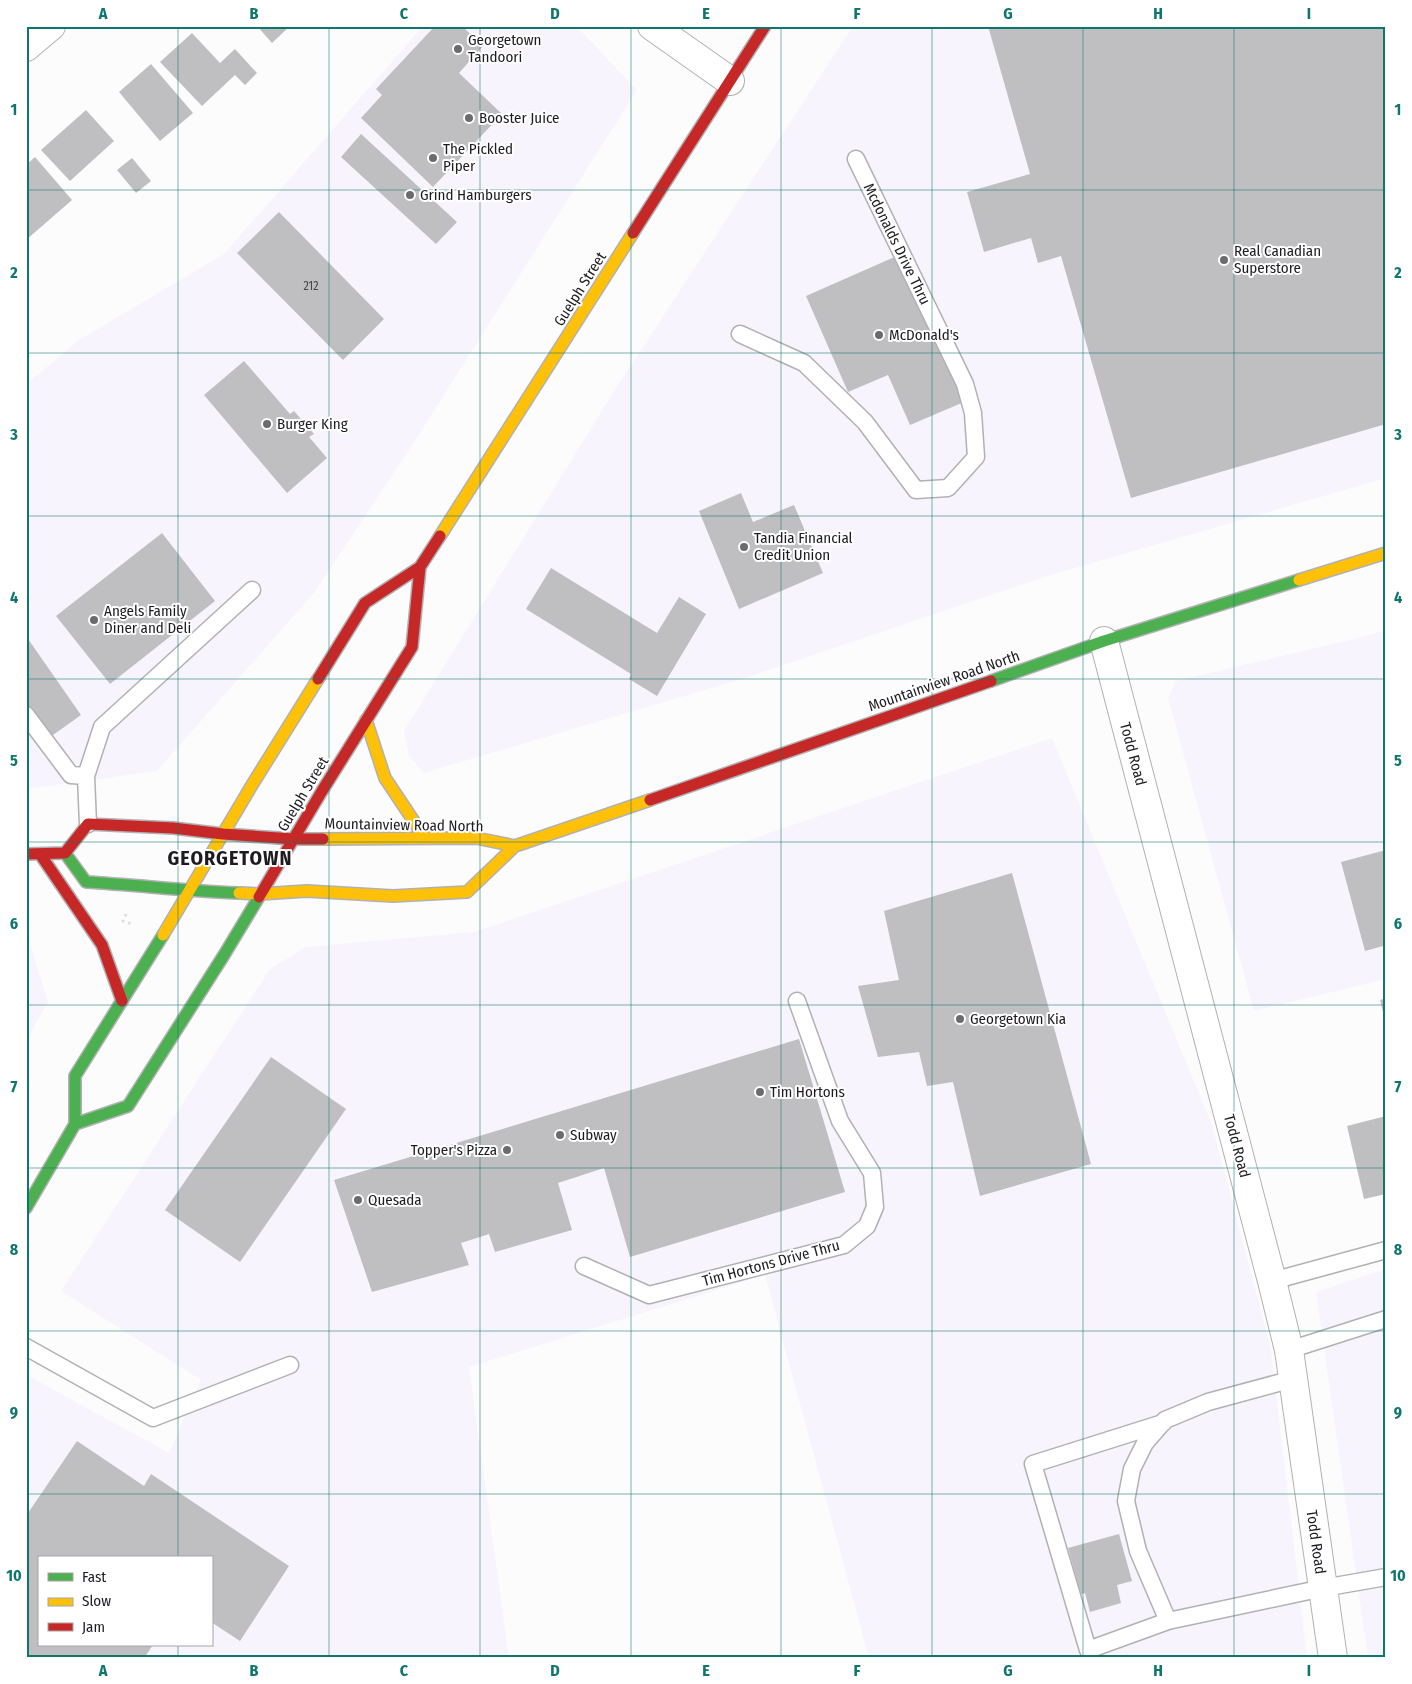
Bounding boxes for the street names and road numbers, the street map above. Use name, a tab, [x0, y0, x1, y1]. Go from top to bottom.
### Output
street label: Mcdonalds Drive Thru	[860, 180, 934, 308]
street label: Guelph Street	[550, 248, 610, 329]
street label: Mountainview Road North	[866, 647, 1022, 715]
street label: Todd Road	[1116, 720, 1150, 788]
street label: Guelph Street	[274, 753, 332, 835]
street label: Mountainview Road North	[324, 815, 484, 835]
street label: Todd Road	[1220, 1112, 1254, 1180]
street label: Tim Hortons Drive Thru	[700, 1236, 842, 1290]
street label: Todd Road	[1303, 1509, 1329, 1575]

